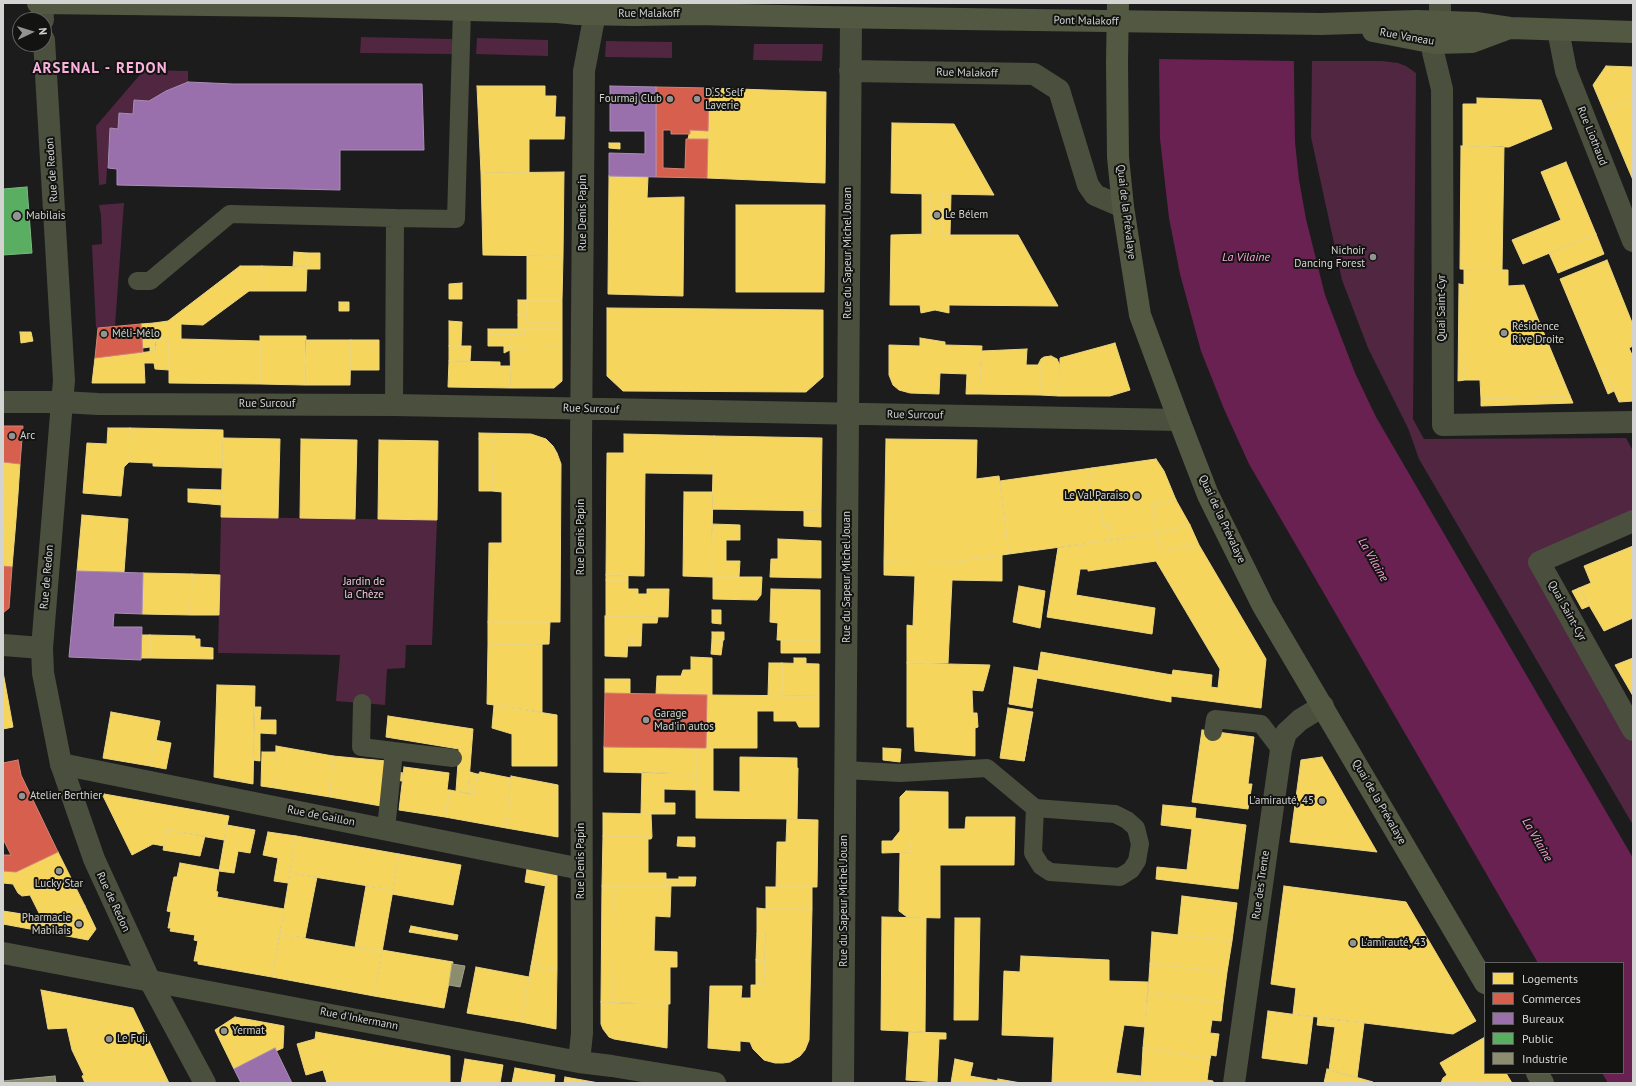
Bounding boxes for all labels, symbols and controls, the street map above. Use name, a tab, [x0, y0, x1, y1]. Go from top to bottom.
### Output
street label: Rue Malakoff	[618, 7, 680, 21]
north arrow	[12, 12, 52, 52]
street label: Pont Malakoff	[1053, 14, 1119, 28]
street label: Rue Vaneau	[1379, 26, 1435, 48]
text: N	[36, 27, 50, 35]
district label: ARSENAL - REDON	[33, 60, 167, 78]
street label: Rue Malakoff	[936, 66, 998, 80]
place label: D.S. Self Laverie	[705, 86, 743, 112]
place label: Fourmaj Club	[599, 92, 662, 106]
marker: Fourmaj Club	[665, 94, 675, 104]
marker: D.S. Self Laverie	[692, 94, 702, 104]
street label: Rue Liothaud	[1574, 105, 1610, 167]
street label: Rue de Redon	[43, 137, 61, 203]
street label: Quai de la Prévalaye	[1114, 164, 1138, 260]
street label: Rue Denis Papin	[576, 175, 590, 251]
street label: Rue du Sapeur Michel Jouan	[841, 187, 855, 319]
place label: Le Bélem	[945, 208, 988, 222]
place label: Mabilais	[26, 209, 65, 223]
marker: Mabilais	[11, 210, 23, 222]
marker: Le Bélem	[932, 210, 942, 220]
place label: Nichoir Dancing Forest	[1294, 244, 1365, 270]
water label: La Vilaine	[1222, 251, 1270, 265]
marker: Nichoir Dancing Forest	[1368, 252, 1378, 262]
street label: Quai Saint-Cyr	[1435, 274, 1449, 342]
place label: Résidence Rive Droite	[1512, 320, 1564, 346]
place label: Méli-Mélo	[112, 327, 160, 341]
marker: Résidence Rive Droite	[1499, 328, 1509, 338]
marker: Méli-Mélo	[99, 329, 109, 339]
street label: Rue Surcouf	[239, 397, 295, 411]
street label: Rue Surcouf	[563, 401, 619, 417]
street label: Rue Surcouf	[887, 408, 943, 422]
place label: Arc	[20, 429, 35, 443]
marker: Arc	[7, 431, 17, 441]
street label: Quai de la Prévalaye	[1196, 473, 1248, 565]
place label: Le Val Paraiso	[1064, 489, 1129, 503]
marker: Le Val Paraiso	[1132, 491, 1142, 501]
street label: Rue Denis Papin	[574, 499, 588, 575]
street label: Rue du Sapeur Michel Jouan	[840, 511, 854, 643]
water label: La Vilaine	[1355, 536, 1391, 584]
street label: Rue de Redon	[38, 544, 56, 610]
park label: Jardin de la Chèze	[343, 575, 385, 601]
street label: Quai Saint-Cyr	[1545, 578, 1589, 644]
place label: Garage Mad'in autos	[654, 707, 714, 733]
marker: Garage Mad'in autos	[641, 715, 651, 725]
street label: Quai de la Prévalaye	[1349, 757, 1409, 847]
place label: Atelier Berthier	[30, 789, 102, 803]
marker: Atelier Berthier	[17, 791, 27, 801]
place label: L'amirauté, 45	[1249, 794, 1314, 808]
marker: L'amirauté, 45	[1317, 796, 1327, 806]
street label: Rue de Gaillon	[286, 803, 356, 829]
water label: La Vilaine	[1519, 816, 1555, 864]
street label: Rue Denis Papin	[574, 823, 588, 899]
street label: Rue du Sapeur Michel Jouan	[837, 835, 851, 967]
street label: Rue des Trente	[1250, 850, 1272, 920]
marker: Lucky Star	[54, 866, 64, 876]
street label: Rue de Redon	[93, 870, 133, 934]
place label: Lucky Star	[35, 877, 83, 891]
place label: Pharmacie Mabilais	[22, 911, 71, 937]
marker: Pharmacie Mabilais	[74, 919, 84, 929]
place label: L'amirauté, 43	[1361, 936, 1426, 950]
marker: L'amirauté, 43	[1348, 938, 1358, 948]
legend	[1484, 962, 1624, 1074]
text: Logements	[1522, 971, 1578, 986]
text: Commerces	[1522, 991, 1581, 1006]
street label: Rue d'Inkermann	[319, 1005, 399, 1033]
text: Bureaux	[1522, 1011, 1564, 1026]
place label: Yermat	[232, 1024, 265, 1038]
marker: Yermat	[219, 1026, 229, 1036]
text: Public	[1522, 1031, 1553, 1046]
place label: Le Fuji	[117, 1032, 148, 1046]
marker: Le Fuji	[104, 1034, 114, 1044]
text: Industrie	[1522, 1051, 1568, 1066]

